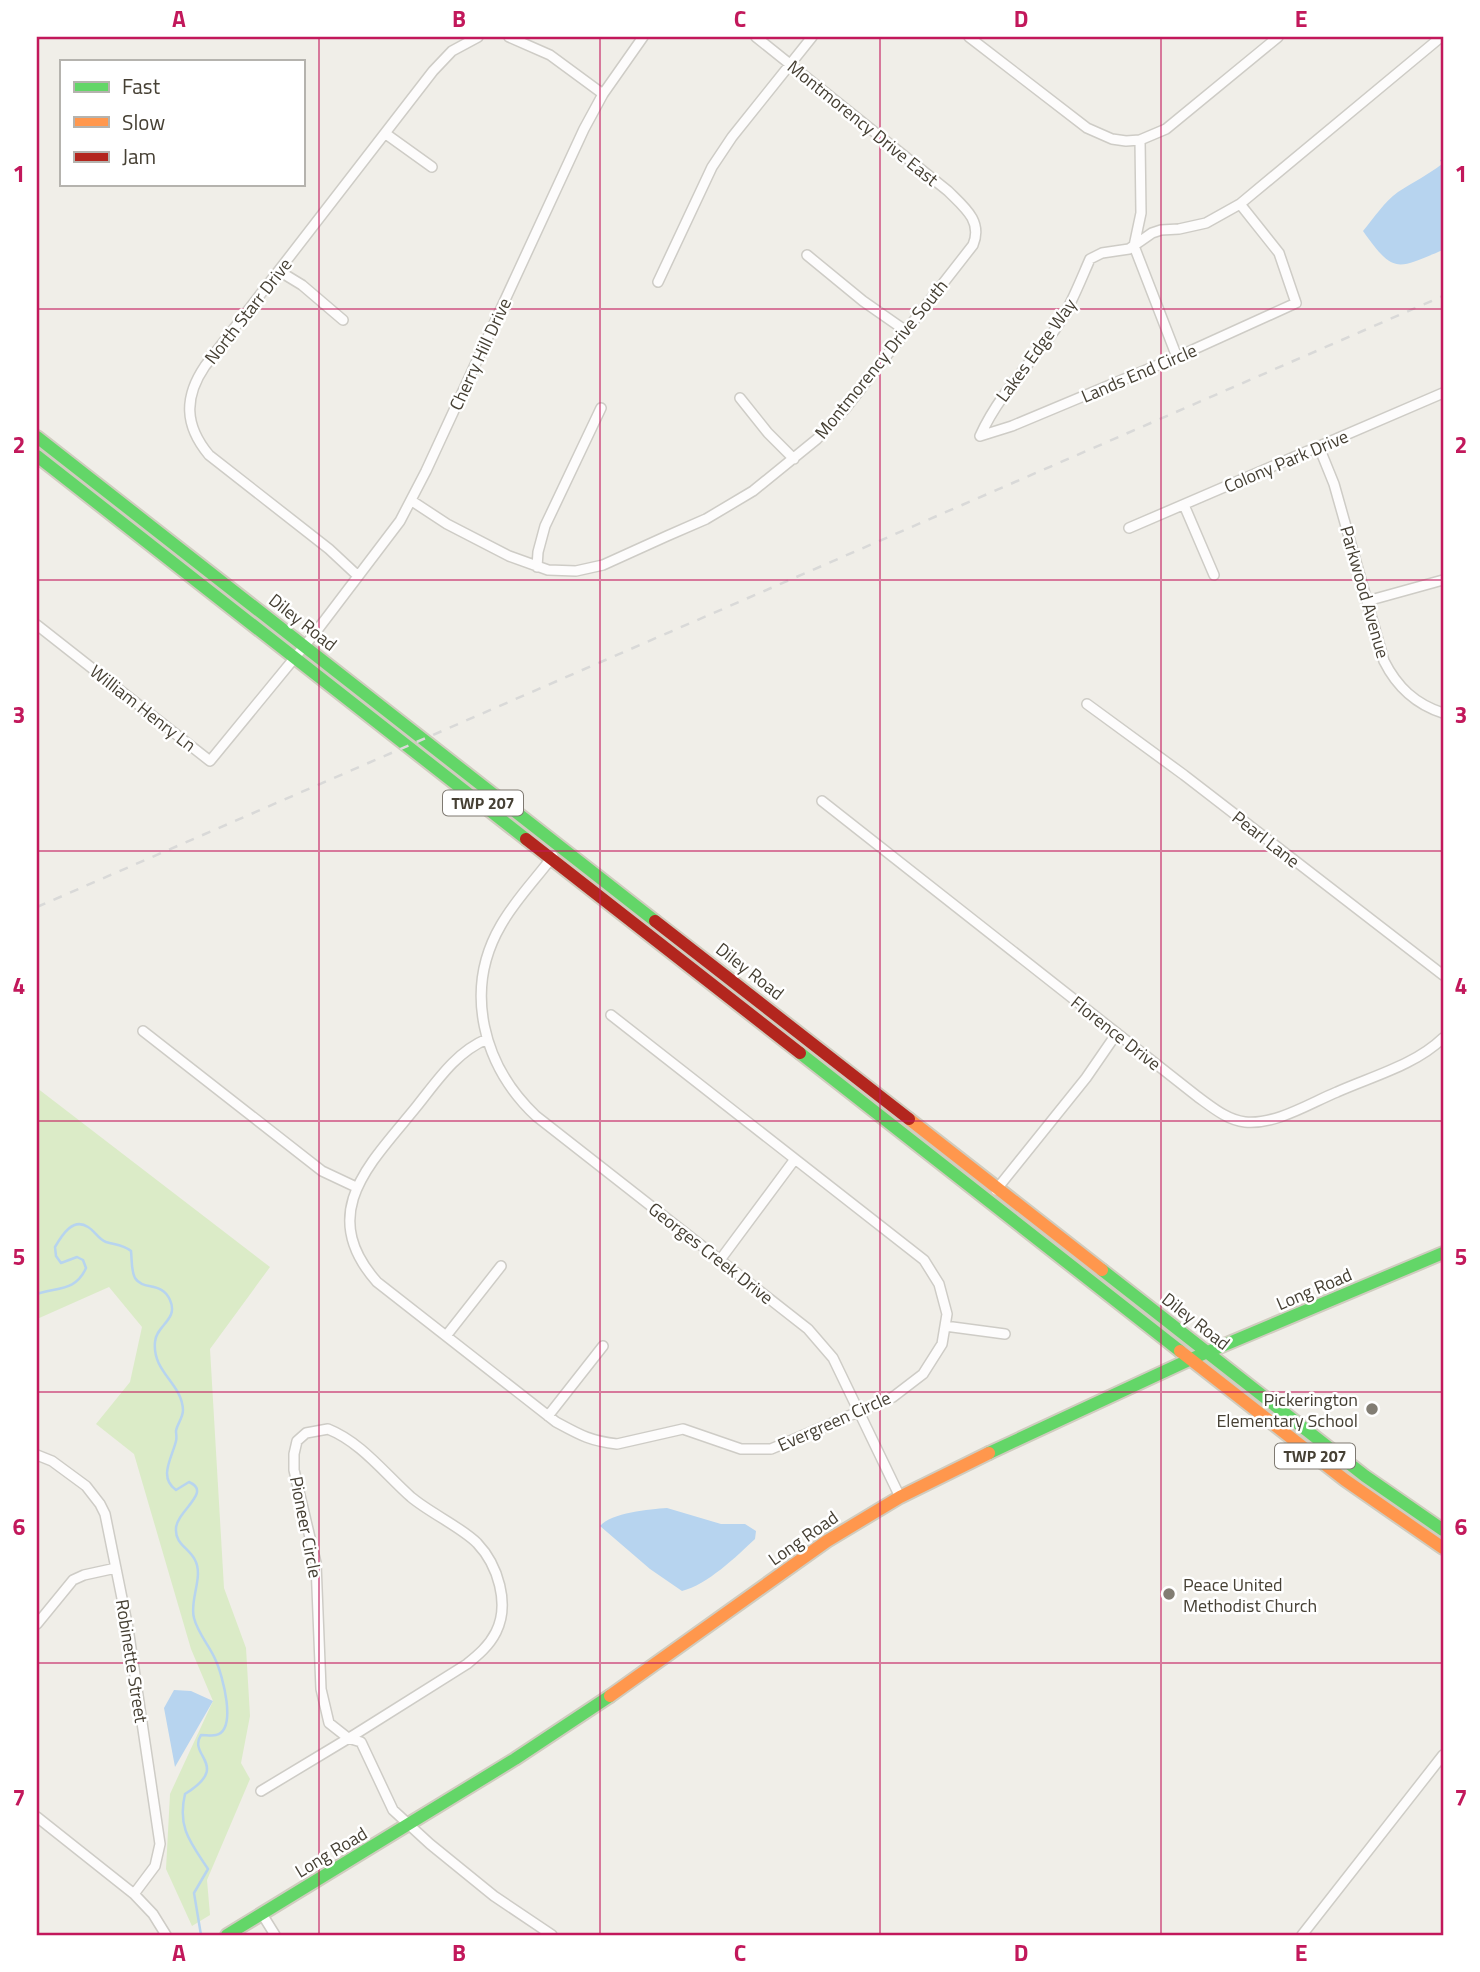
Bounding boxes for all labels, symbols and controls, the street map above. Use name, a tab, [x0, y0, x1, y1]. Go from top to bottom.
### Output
text: A	[172, 1, 186, 36]
text: B	[452, 1, 466, 36]
text: C	[734, 1, 746, 36]
text: D	[1014, 1, 1028, 36]
text: E	[1295, 1, 1307, 36]
street label: Montmorency Drive East	[782, 54, 945, 193]
legend	[60, 60, 304, 186]
text: Fast	[122, 70, 161, 102]
text: Slow	[122, 106, 165, 138]
text: Jam	[122, 140, 156, 172]
text: 1	[13, 156, 25, 191]
text: 1	[1455, 156, 1467, 191]
street label: North Starr Drive	[198, 252, 298, 370]
street label: Montmorency Drive South	[808, 273, 954, 445]
street label: Lakes Edge Way	[989, 292, 1083, 407]
street label: Cherry Hill Drive	[442, 293, 518, 415]
street label: Lands End Circle	[1077, 337, 1201, 409]
street label: Colony Park Drive	[1220, 423, 1352, 499]
text: 2	[13, 427, 25, 462]
text: 2	[1455, 427, 1467, 462]
street label: Parkwood Avenue	[1333, 522, 1397, 662]
street label: Diley Road	[263, 587, 343, 657]
street label: William Henry Ln	[84, 658, 202, 758]
text: 3	[13, 697, 25, 732]
text: 3	[1455, 697, 1467, 732]
road number: TWP 207	[443, 790, 523, 816]
street label: Pearl Lane	[1226, 804, 1306, 874]
street label: Diley Road	[710, 936, 790, 1006]
text: 4	[13, 968, 25, 1003]
text: 4	[1455, 968, 1467, 1003]
street label: Florence Drive	[1065, 989, 1167, 1077]
street label: Georges Creek Drive	[643, 1195, 779, 1311]
text: 5	[13, 1239, 25, 1274]
text: 5	[1455, 1239, 1467, 1274]
street label: Long Road	[1272, 1261, 1356, 1317]
street label: Diley Road	[1156, 1286, 1236, 1356]
street label: Evergreen Circle	[773, 1384, 895, 1458]
place label: Pickerington Elementary School	[1216, 1386, 1358, 1434]
marker: Pickerington Elementary School	[1364, 1401, 1380, 1417]
road number: TWP 207	[1275, 1444, 1355, 1468]
street label: Pioneer Circle	[283, 1474, 329, 1580]
street label: Long Road	[763, 1504, 843, 1572]
text: 6	[13, 1509, 26, 1544]
text: 6	[1455, 1509, 1468, 1544]
place label: Peace United Methodist Church	[1183, 1571, 1317, 1619]
marker: Peace United Methodist Church	[1161, 1586, 1177, 1602]
street label: Robinette Street	[109, 1597, 155, 1725]
text: 7	[13, 1780, 25, 1815]
text: 7	[1455, 1780, 1467, 1815]
street label: Long Road	[290, 1820, 372, 1884]
text: A	[172, 1935, 186, 1970]
text: B	[452, 1935, 466, 1970]
text: C	[734, 1935, 746, 1970]
text: D	[1014, 1935, 1028, 1970]
text: E	[1295, 1935, 1307, 1970]

